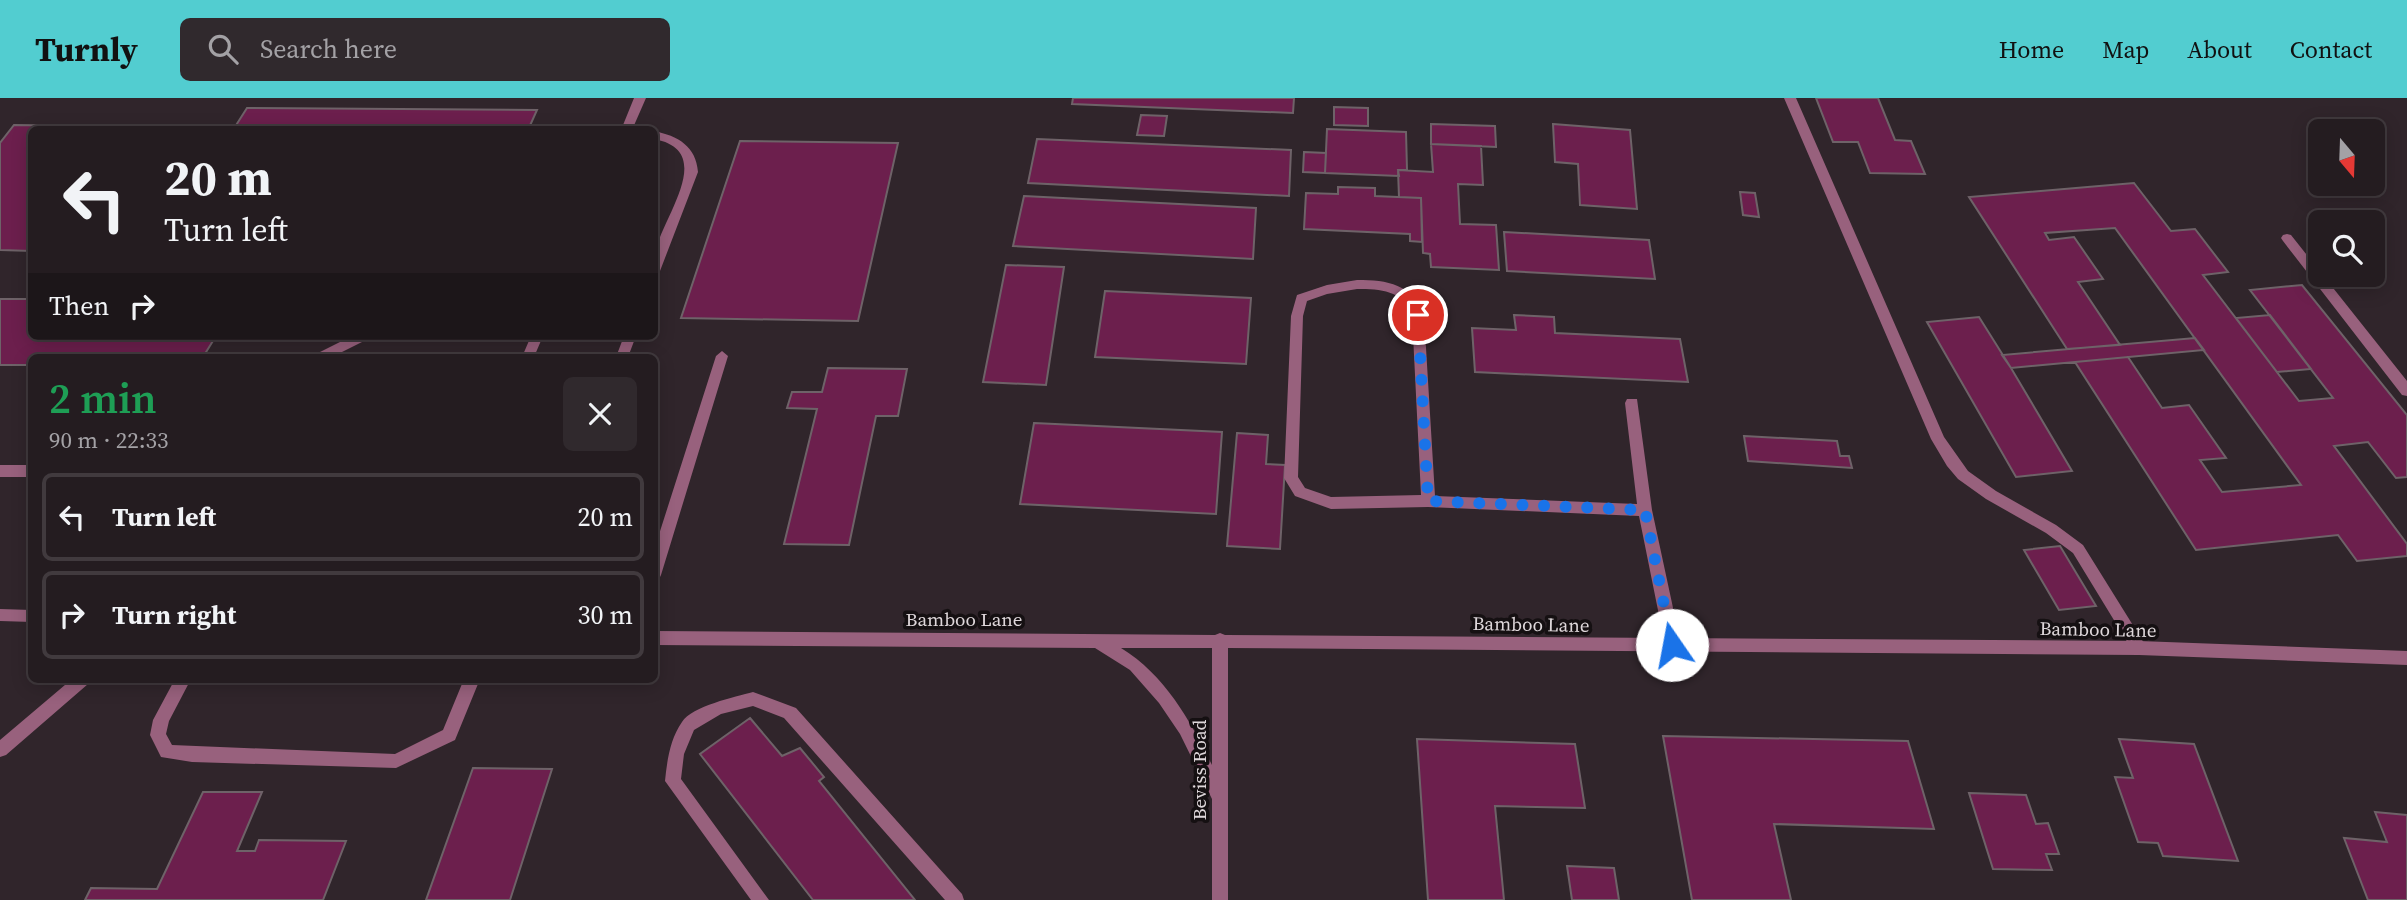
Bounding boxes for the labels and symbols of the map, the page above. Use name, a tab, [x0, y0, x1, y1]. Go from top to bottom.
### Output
north arrow	[2308, 119, 2385, 196]
pin	[1388, 285, 1448, 345]
street label: Bamboo Lane	[905, 606, 1023, 632]
position arrow	[1635, 608, 1709, 682]
street label: Bamboo Lane	[1472, 610, 1590, 638]
street label: Bamboo Lane	[2039, 615, 2157, 643]
street label: Beviss Road	[1186, 719, 1212, 820]

